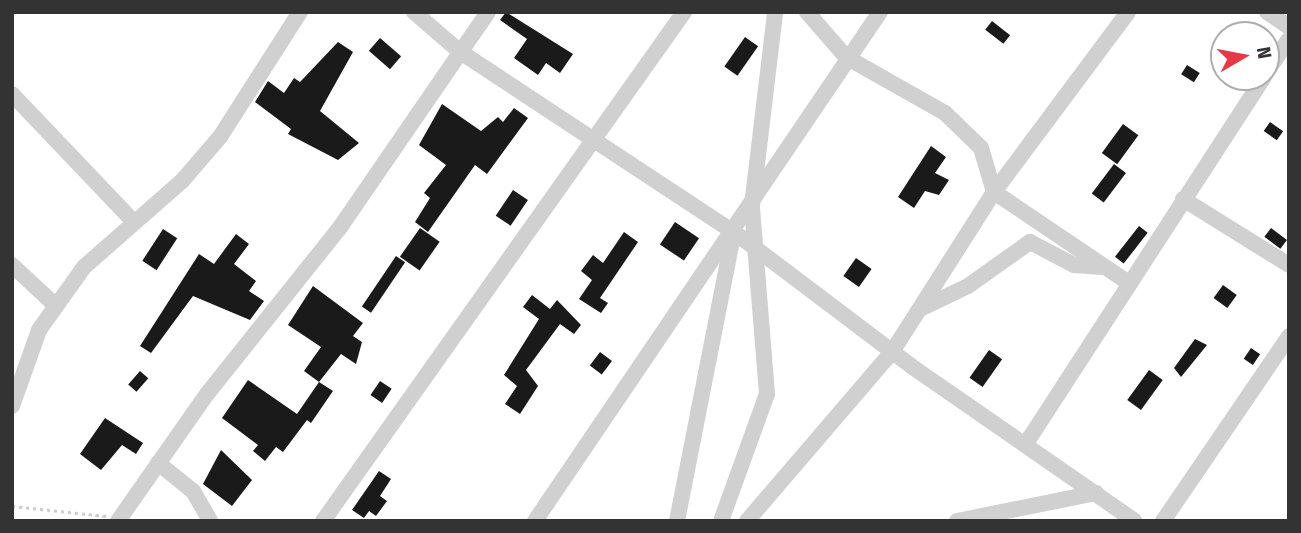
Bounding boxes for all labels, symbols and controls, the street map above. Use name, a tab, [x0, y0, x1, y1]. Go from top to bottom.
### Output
north arrow	[1210, 21, 1280, 91]
text: N	[1252, 45, 1277, 60]

